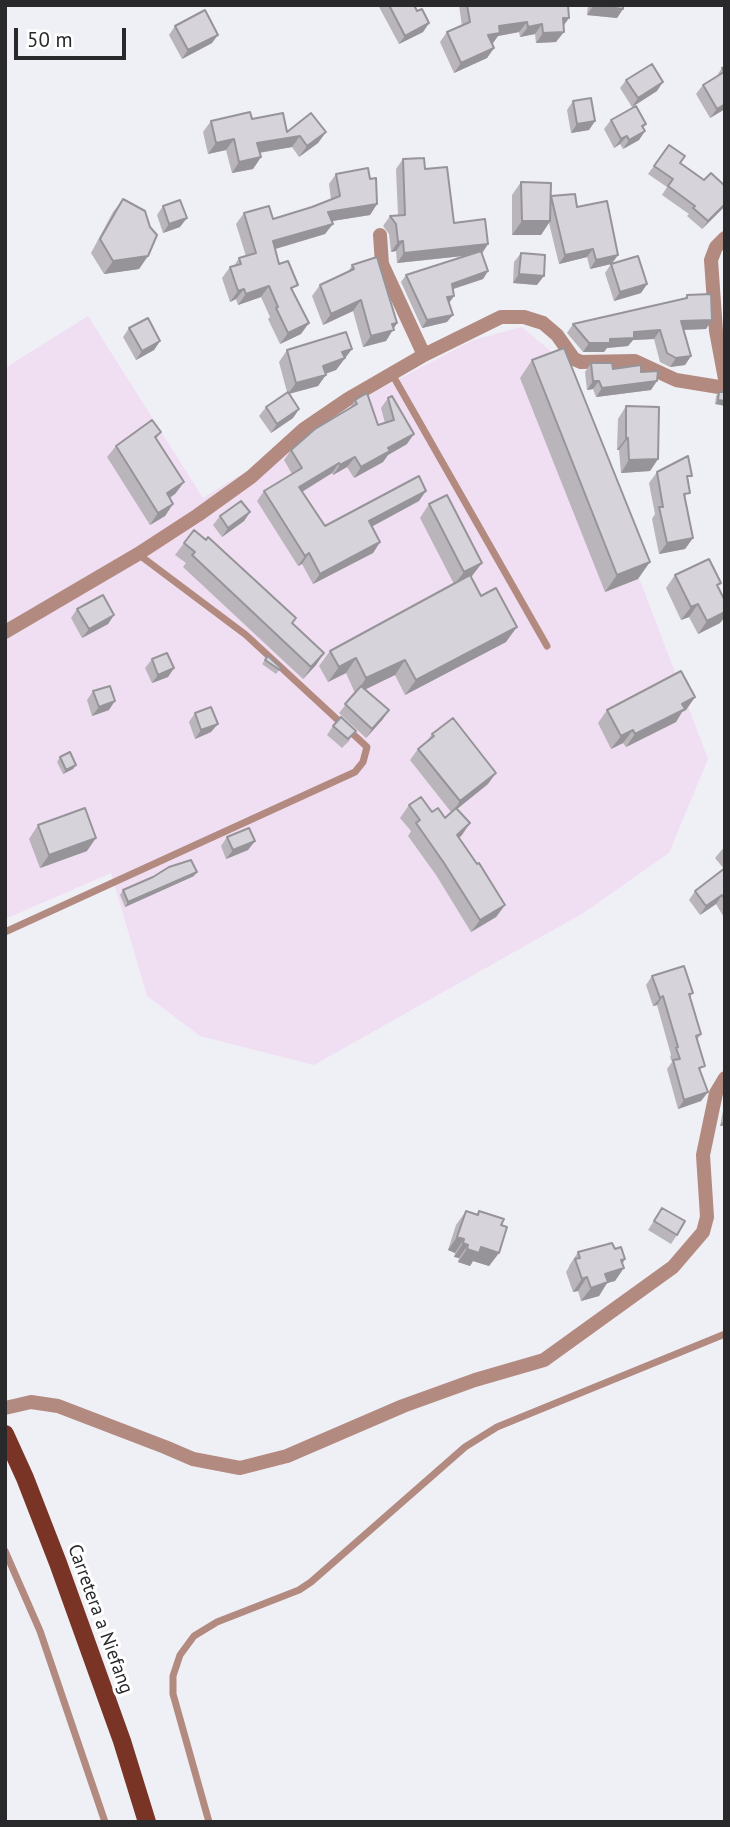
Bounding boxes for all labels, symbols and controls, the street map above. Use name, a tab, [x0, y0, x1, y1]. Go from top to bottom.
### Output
scale bar	[18, 14, 130, 58]
text: 50 m	[27, 26, 73, 53]
street label: Carretera a Niefang	[62, 1541, 138, 1697]

